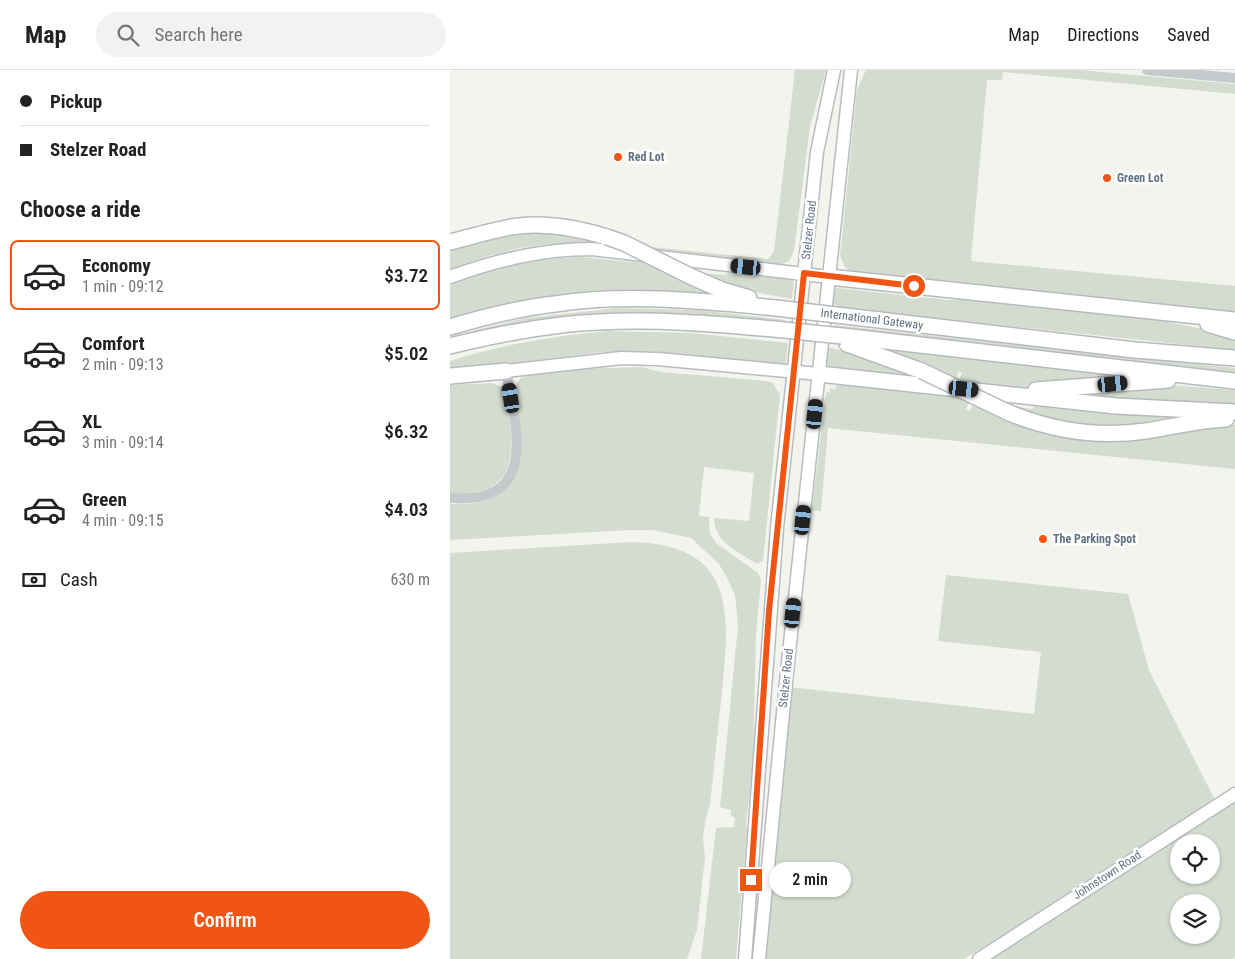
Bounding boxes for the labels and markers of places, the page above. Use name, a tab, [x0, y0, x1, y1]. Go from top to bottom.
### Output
place label: Red Lot	[628, 150, 665, 164]
marker: Red Lot	[612, 151, 624, 163]
place label: Green Lot	[1117, 171, 1164, 185]
marker: Green Lot	[1101, 172, 1113, 184]
place label: The Parking Spot	[1053, 532, 1136, 546]
marker: The Parking Spot	[1037, 533, 1049, 545]

